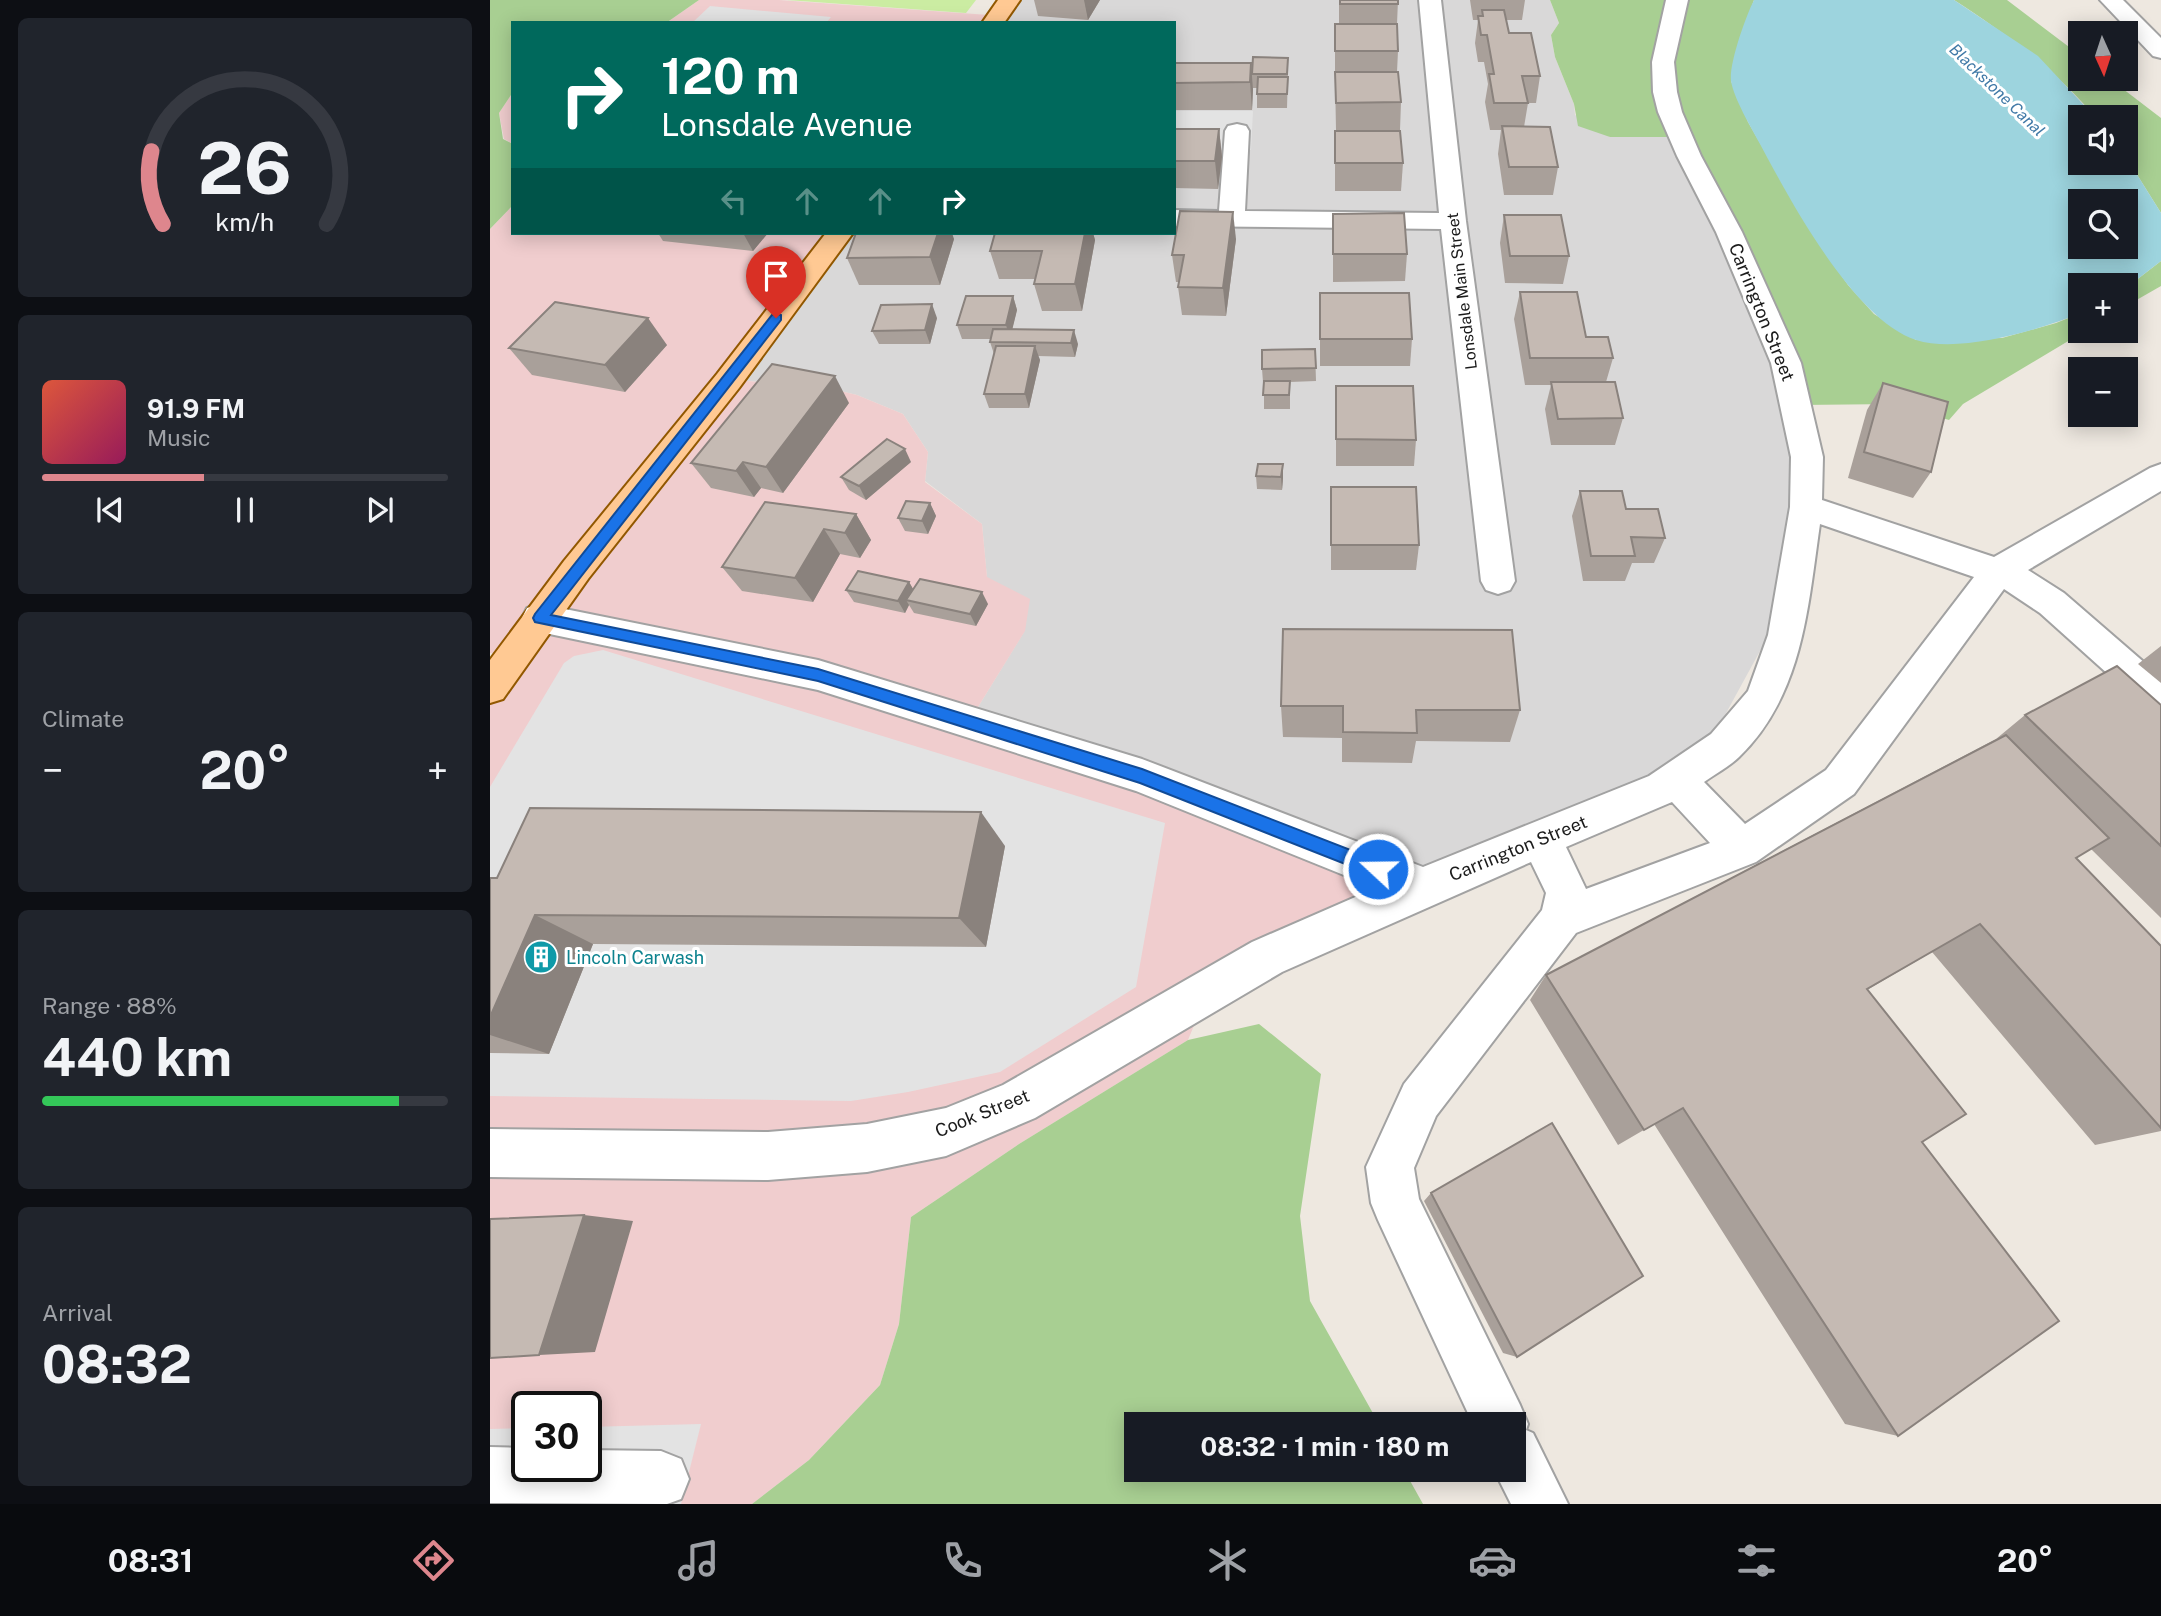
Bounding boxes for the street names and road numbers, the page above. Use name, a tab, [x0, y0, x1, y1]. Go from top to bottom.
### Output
street label: Lonsdale Main Street	[1443, 212, 1481, 370]
street label: Carrington Street	[1725, 240, 1799, 384]
street label: Carrington Street	[1446, 811, 1590, 885]
street label: Cook Street	[932, 1085, 1032, 1141]

